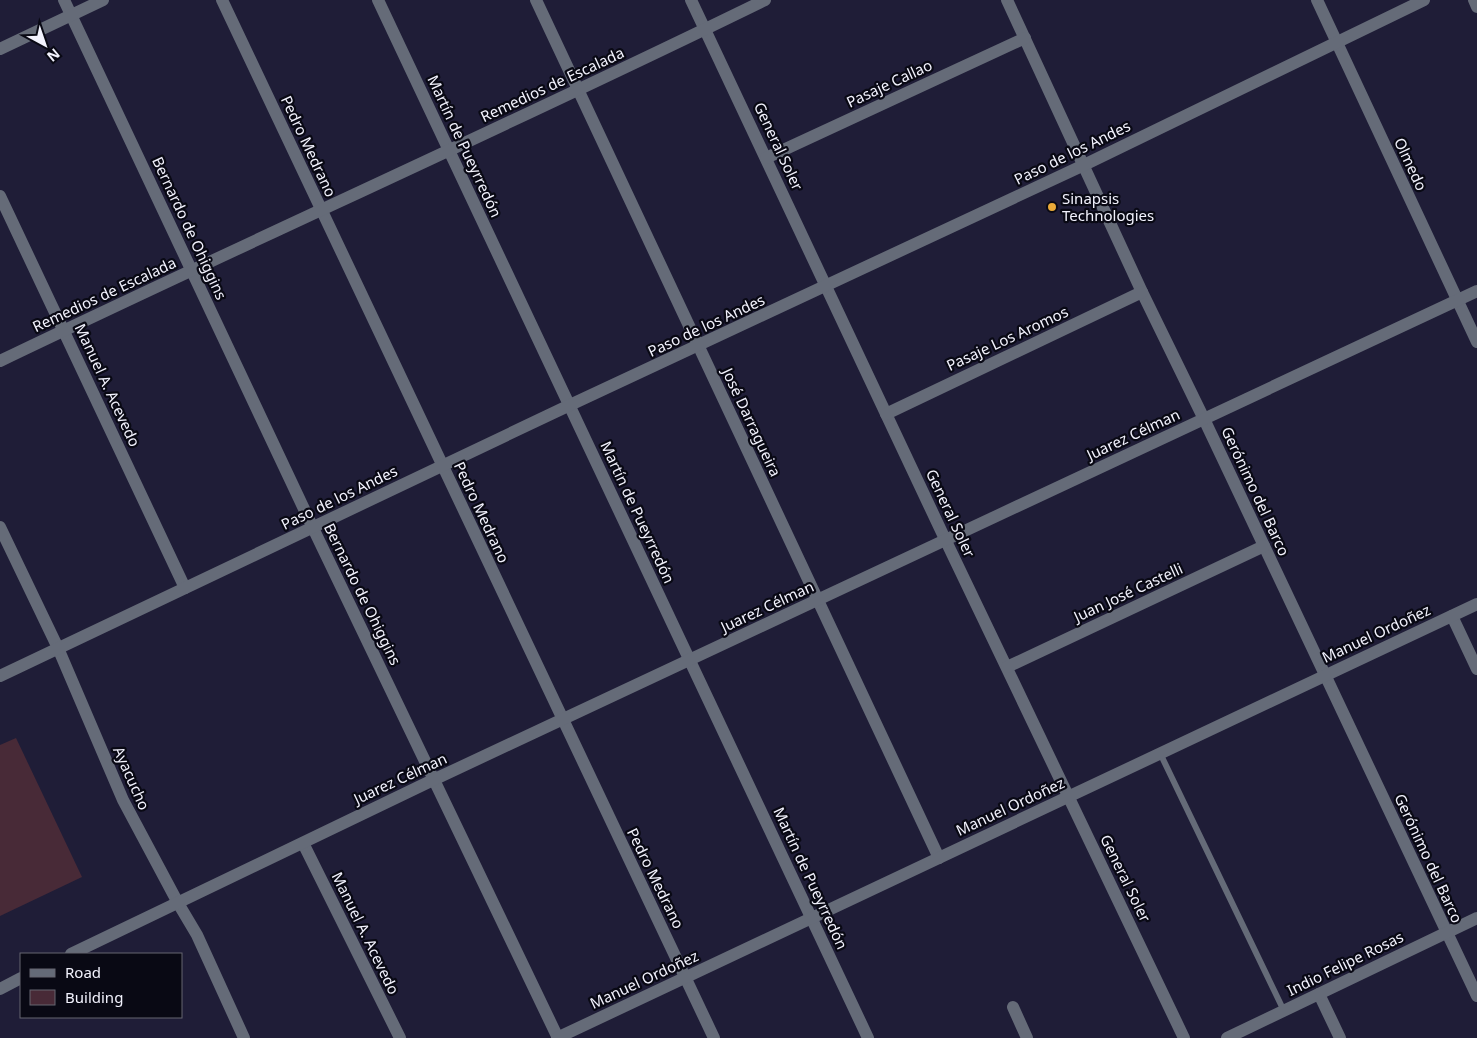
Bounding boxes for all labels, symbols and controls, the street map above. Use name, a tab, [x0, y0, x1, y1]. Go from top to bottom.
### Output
north arrow	[20, 20, 70, 70]
street label: Remedios de Escalada	[477, 42, 627, 126]
text: N	[43, 44, 64, 66]
street label: Pasaje Callao	[843, 54, 935, 112]
street label: Martín de Pueyrredón	[423, 72, 507, 220]
street label: Pedro Medrano	[277, 92, 341, 200]
street label: General Soler	[750, 99, 808, 193]
street label: Paso de los Andes	[1011, 115, 1133, 189]
street label: Olmedo	[1390, 134, 1432, 194]
street label: Bernardo de Ohiggins	[148, 153, 232, 303]
place label: Sinapsis Technologies	[1062, 188, 1154, 225]
marker: Sinapsis Technologies	[1046, 201, 1058, 213]
street label: Remedios de Escalada	[29, 252, 179, 336]
street label: Paso de los Andes	[644, 289, 768, 361]
street label: Pasaje Los Aromos	[943, 301, 1071, 375]
street label: Manuel A. Acevedo	[71, 320, 145, 450]
street label: José Darragueira	[717, 363, 786, 480]
street label: Juarez Célman	[1081, 404, 1183, 465]
street label: Gerónimo del Barco	[1217, 423, 1295, 559]
street label: Martín de Pueyrredón	[596, 438, 680, 586]
street label: Pedro Medrano	[450, 458, 514, 566]
street label: Paso de los Andes	[278, 460, 400, 534]
street label: General Soler	[922, 466, 980, 560]
street label: Bernardo de Ohiggins	[320, 520, 406, 668]
street label: Juan José Castelli	[1068, 558, 1186, 627]
street label: Juarez Célman	[715, 576, 817, 637]
street label: Manuel Ordoñez	[1319, 599, 1433, 667]
street label: Ayacucho	[109, 743, 155, 813]
street label: Juarez Célman	[348, 748, 450, 809]
street label: Manuel Ordoñez	[953, 772, 1067, 840]
street label: Gerónimo del Barco	[1390, 790, 1468, 926]
street label: Martín de Pueyrredón	[769, 804, 853, 952]
street label: Pedro Medrano	[623, 824, 689, 932]
street label: General Soler	[1096, 831, 1156, 925]
street label: Manuel A. Acevedo	[328, 869, 404, 997]
street label: Indio Felipe Rosas	[1283, 926, 1407, 1000]
street label: Manuel Ordoñez	[587, 945, 701, 1013]
legend	[20, 953, 182, 1018]
text: Road	[65, 962, 101, 982]
text: Building	[65, 987, 123, 1007]

